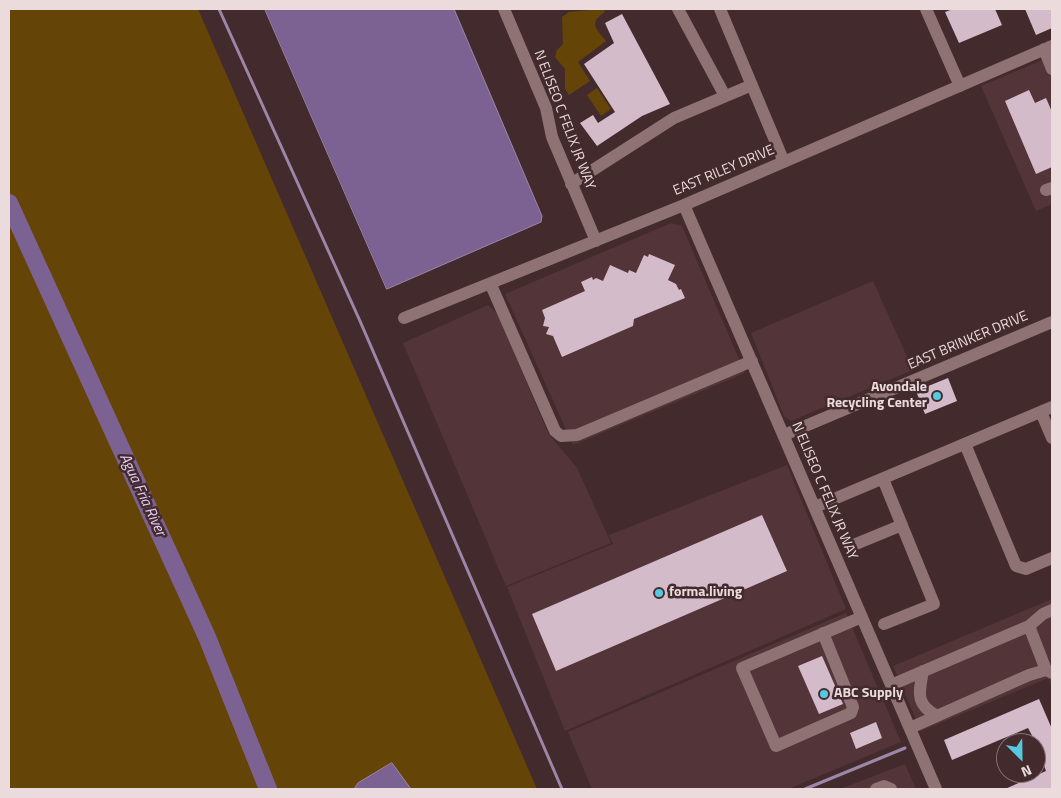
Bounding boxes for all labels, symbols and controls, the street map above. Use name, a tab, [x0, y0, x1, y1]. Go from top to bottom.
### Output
street label: N ELISEO C FELIX JR WAY	[530, 48, 598, 192]
street label: EAST RILEY DRIVE	[671, 142, 777, 200]
street label: EAST BRINKER DRIVE	[906, 308, 1030, 374]
place label: Avondale Recycling Center	[826, 380, 927, 412]
marker: Avondale Recycling Center	[931, 390, 943, 402]
street label: N ELISEO C FELIX JR WAY	[787, 420, 861, 562]
water label: Agua Fria River	[115, 451, 169, 539]
place label: forma.living	[669, 585, 742, 601]
marker: forma.living	[653, 587, 665, 599]
place label: ABC Supply	[834, 686, 903, 702]
marker: ABC Supply	[818, 688, 830, 700]
north arrow	[996, 733, 1046, 783]
text: N	[1018, 760, 1035, 783]

